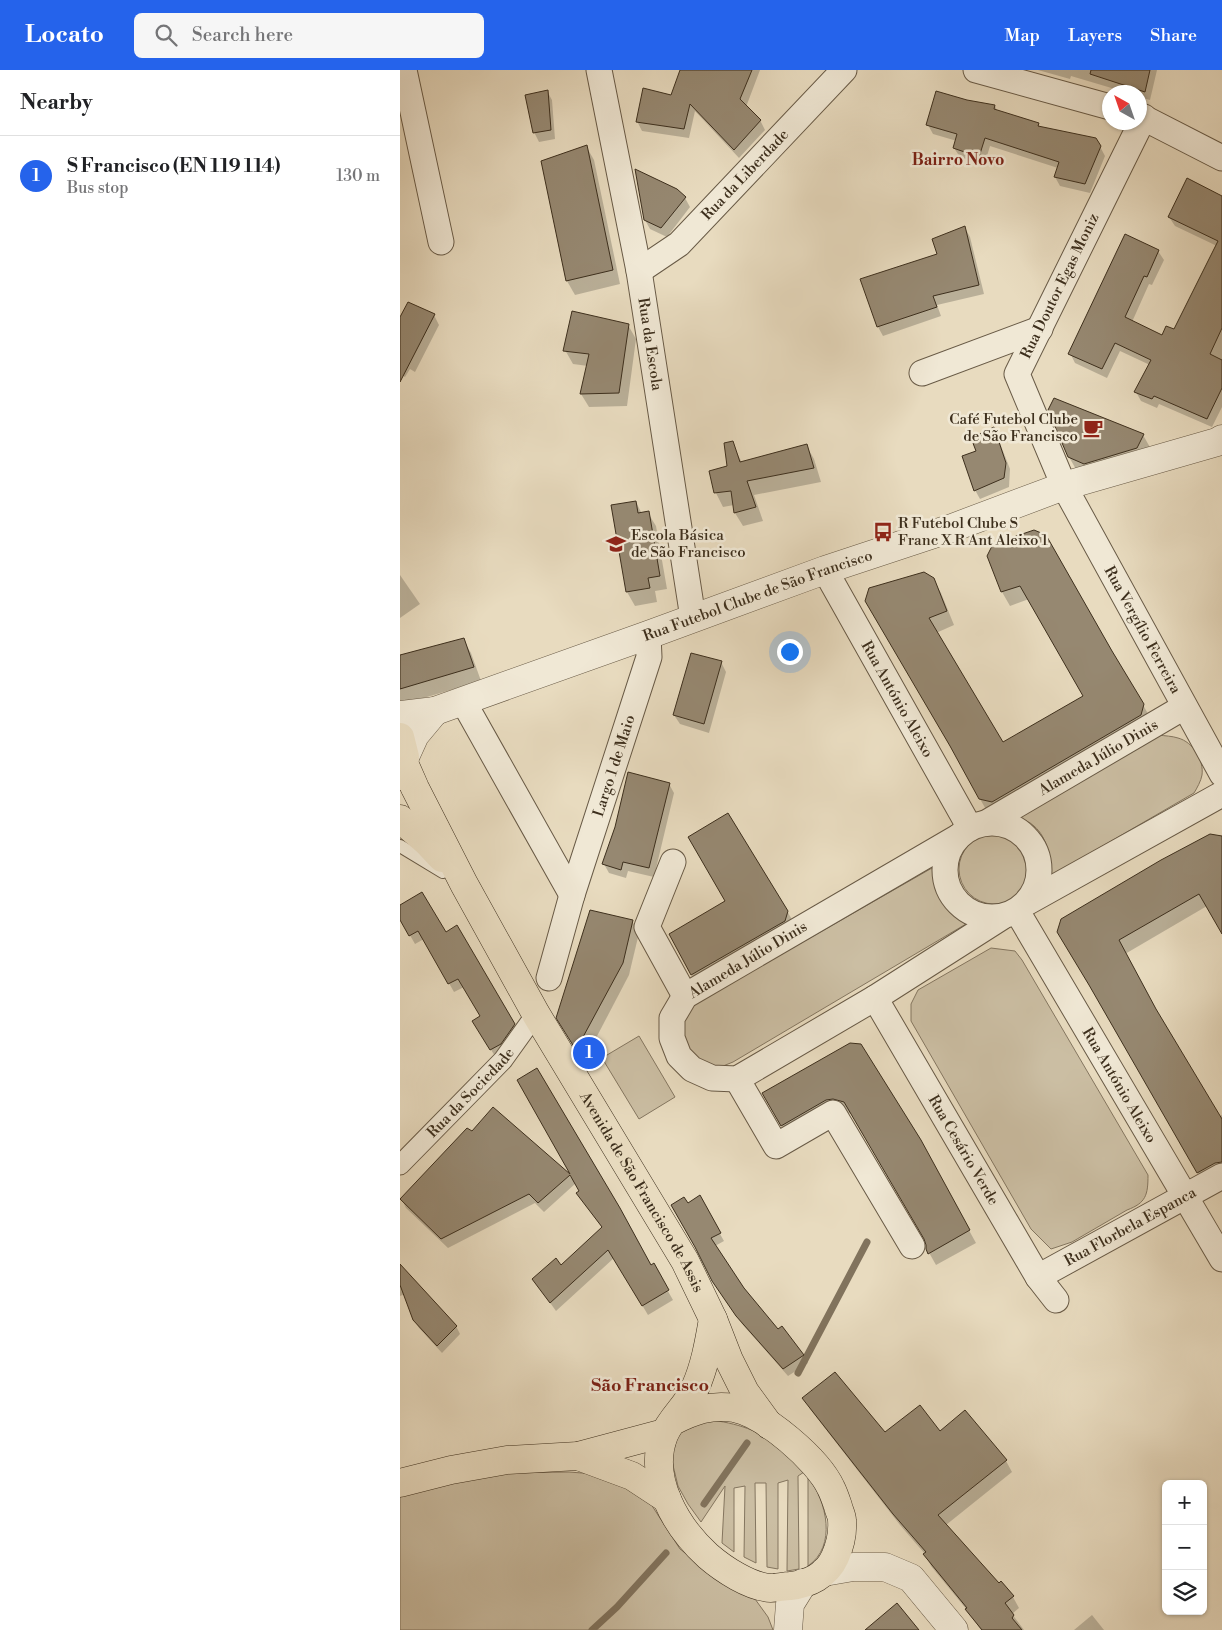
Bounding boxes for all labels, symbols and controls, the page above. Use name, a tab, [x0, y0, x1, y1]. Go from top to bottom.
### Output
search box	[134, 13, 484, 58]
text: Locato	[25, 20, 104, 50]
icon: search	[152, 21, 180, 49]
text: Search here	[192, 23, 293, 47]
text: Map	[1005, 24, 1040, 47]
text: Layers	[1068, 24, 1122, 47]
text: Share	[1150, 24, 1197, 47]
north arrow	[1102, 85, 1147, 130]
text: Nearby	[20, 90, 93, 116]
street label: Rua da Liberdade	[697, 125, 793, 224]
district label: Bairro Novo	[912, 150, 1004, 170]
text: S Francisco (EN 119 114)	[67, 154, 280, 178]
text: 1	[32, 166, 40, 186]
text: 130 m	[336, 166, 380, 186]
text: Bus stop	[67, 178, 129, 198]
street label: Rua Doutor Egas Moniz	[1016, 210, 1104, 362]
street label: Rua da Escola	[634, 296, 667, 392]
place label: Café Futebol Clube de São Francisco	[949, 410, 1078, 446]
cafe icon: Café Futebol Clube de São Francisco	[1082, 417, 1104, 439]
place label: R Futebol Clube S Franc X R Ant Aleixo 1	[898, 514, 1049, 550]
bus stop icon: R Futebol Clube S Franc X R Ant Aleixo 1	[872, 521, 894, 543]
place label: Escola Básica de São Francisco	[631, 526, 746, 562]
school or university icon: Escola Básica de São Francisco	[605, 533, 627, 555]
street label: Rua Futebol Clube de São Francisco	[640, 545, 875, 646]
street label: Rua Vergílio Ferreira	[1100, 562, 1186, 697]
street label: Rua António Aleixo	[857, 637, 938, 761]
your location	[777, 639, 803, 665]
street label: Largo 1 de Maio	[588, 712, 639, 819]
street label: Alameda Júlio Dinis	[1034, 715, 1161, 800]
street label: Alameda Júlio Dinis	[684, 917, 811, 1003]
street label: Rua António Aleixo	[1078, 1024, 1161, 1146]
pin: 1	[573, 1034, 605, 1072]
street label: Rua da Sociedade	[423, 1044, 518, 1142]
street label: Avenida de São Francisco de Assis	[575, 1087, 708, 1295]
street label: Rua Cesário Verde	[924, 1091, 1003, 1208]
street label: Rua Florbela Espanca	[1061, 1182, 1200, 1270]
district label: São Francisco	[591, 1374, 709, 1397]
map controls	[1162, 1480, 1207, 1615]
button: +	[1162, 1480, 1207, 1525]
button: −	[1162, 1525, 1207, 1570]
button: layers	[1162, 1570, 1207, 1615]

